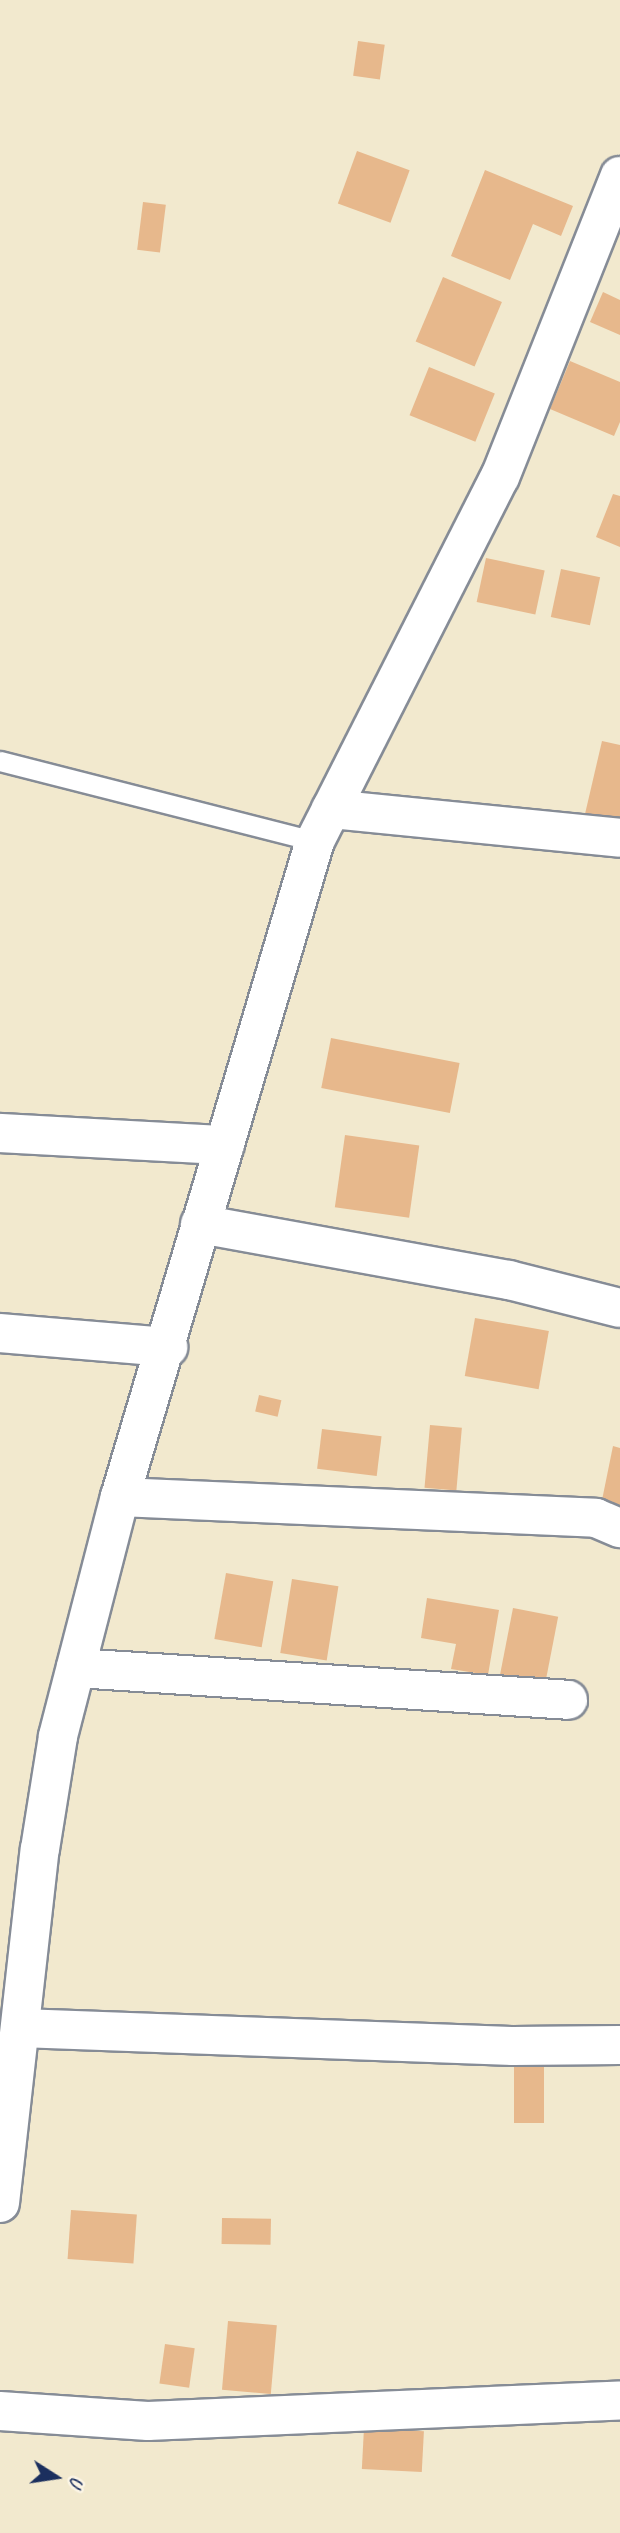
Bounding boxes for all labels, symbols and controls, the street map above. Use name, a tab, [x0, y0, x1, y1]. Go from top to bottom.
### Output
north arrow	[21, 2442, 91, 2512]
text: U	[64, 2474, 89, 2488]

